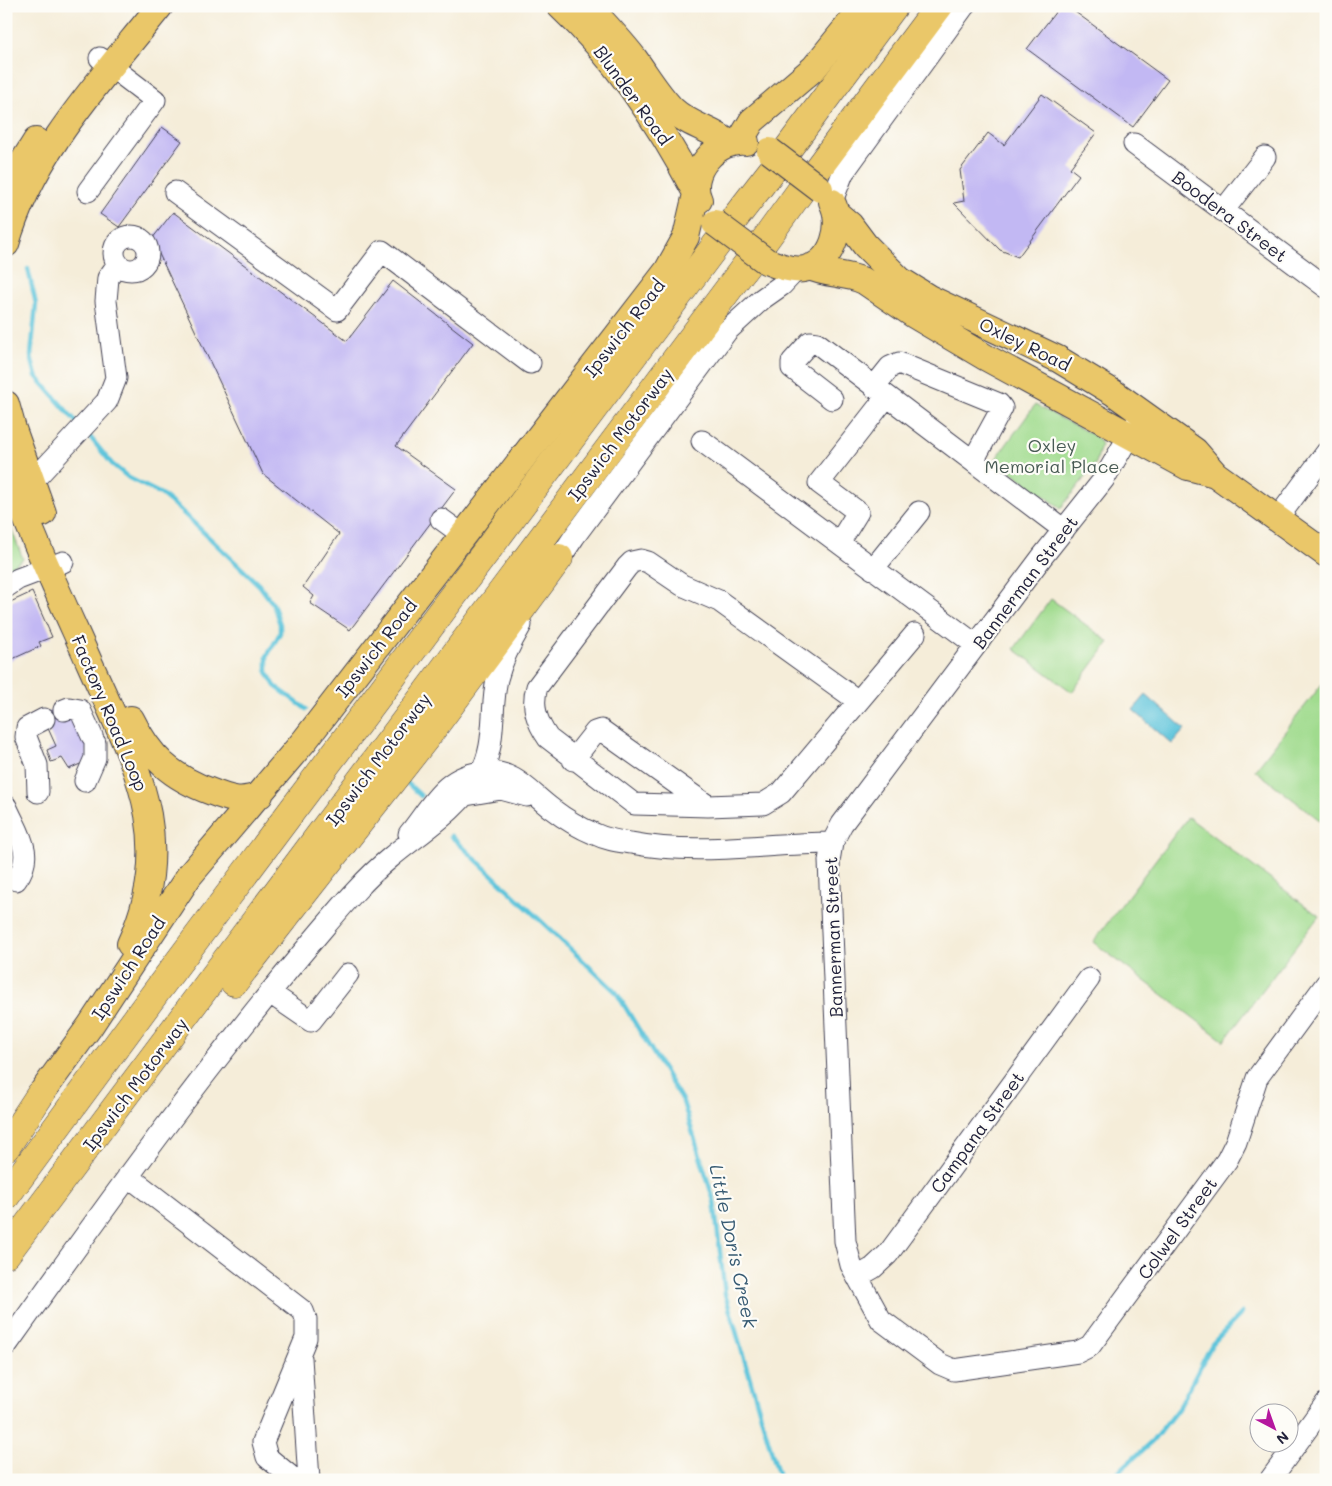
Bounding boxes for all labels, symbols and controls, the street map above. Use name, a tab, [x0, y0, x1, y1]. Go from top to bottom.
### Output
street label: Blunder Road	[589, 40, 677, 150]
street label: Boodera Street	[1168, 165, 1292, 267]
street label: Ipswich Road	[578, 274, 670, 382]
street label: Oxley Road	[975, 311, 1075, 377]
street label: Ipswich Motorway	[562, 363, 678, 505]
park label: Oxley Memorial Place	[985, 433, 1120, 478]
street label: Bannerman Street	[967, 510, 1083, 654]
street label: Ipswich Road	[330, 594, 422, 702]
street label: Factory Road Loop	[66, 631, 154, 795]
street label: Ipswich Motorway	[320, 688, 436, 830]
street label: Bannerman Street	[818, 856, 848, 1018]
street label: Ipswich Road	[86, 912, 170, 1024]
street label: Ipswich Motorway	[77, 1013, 193, 1155]
street label: Campana Street	[925, 1066, 1029, 1198]
water label: Little Doris Creek	[704, 1162, 764, 1331]
street label: Colwel Street	[1132, 1172, 1222, 1284]
north arrow	[1250, 1404, 1300, 1454]
text: N	[1273, 1428, 1293, 1449]

